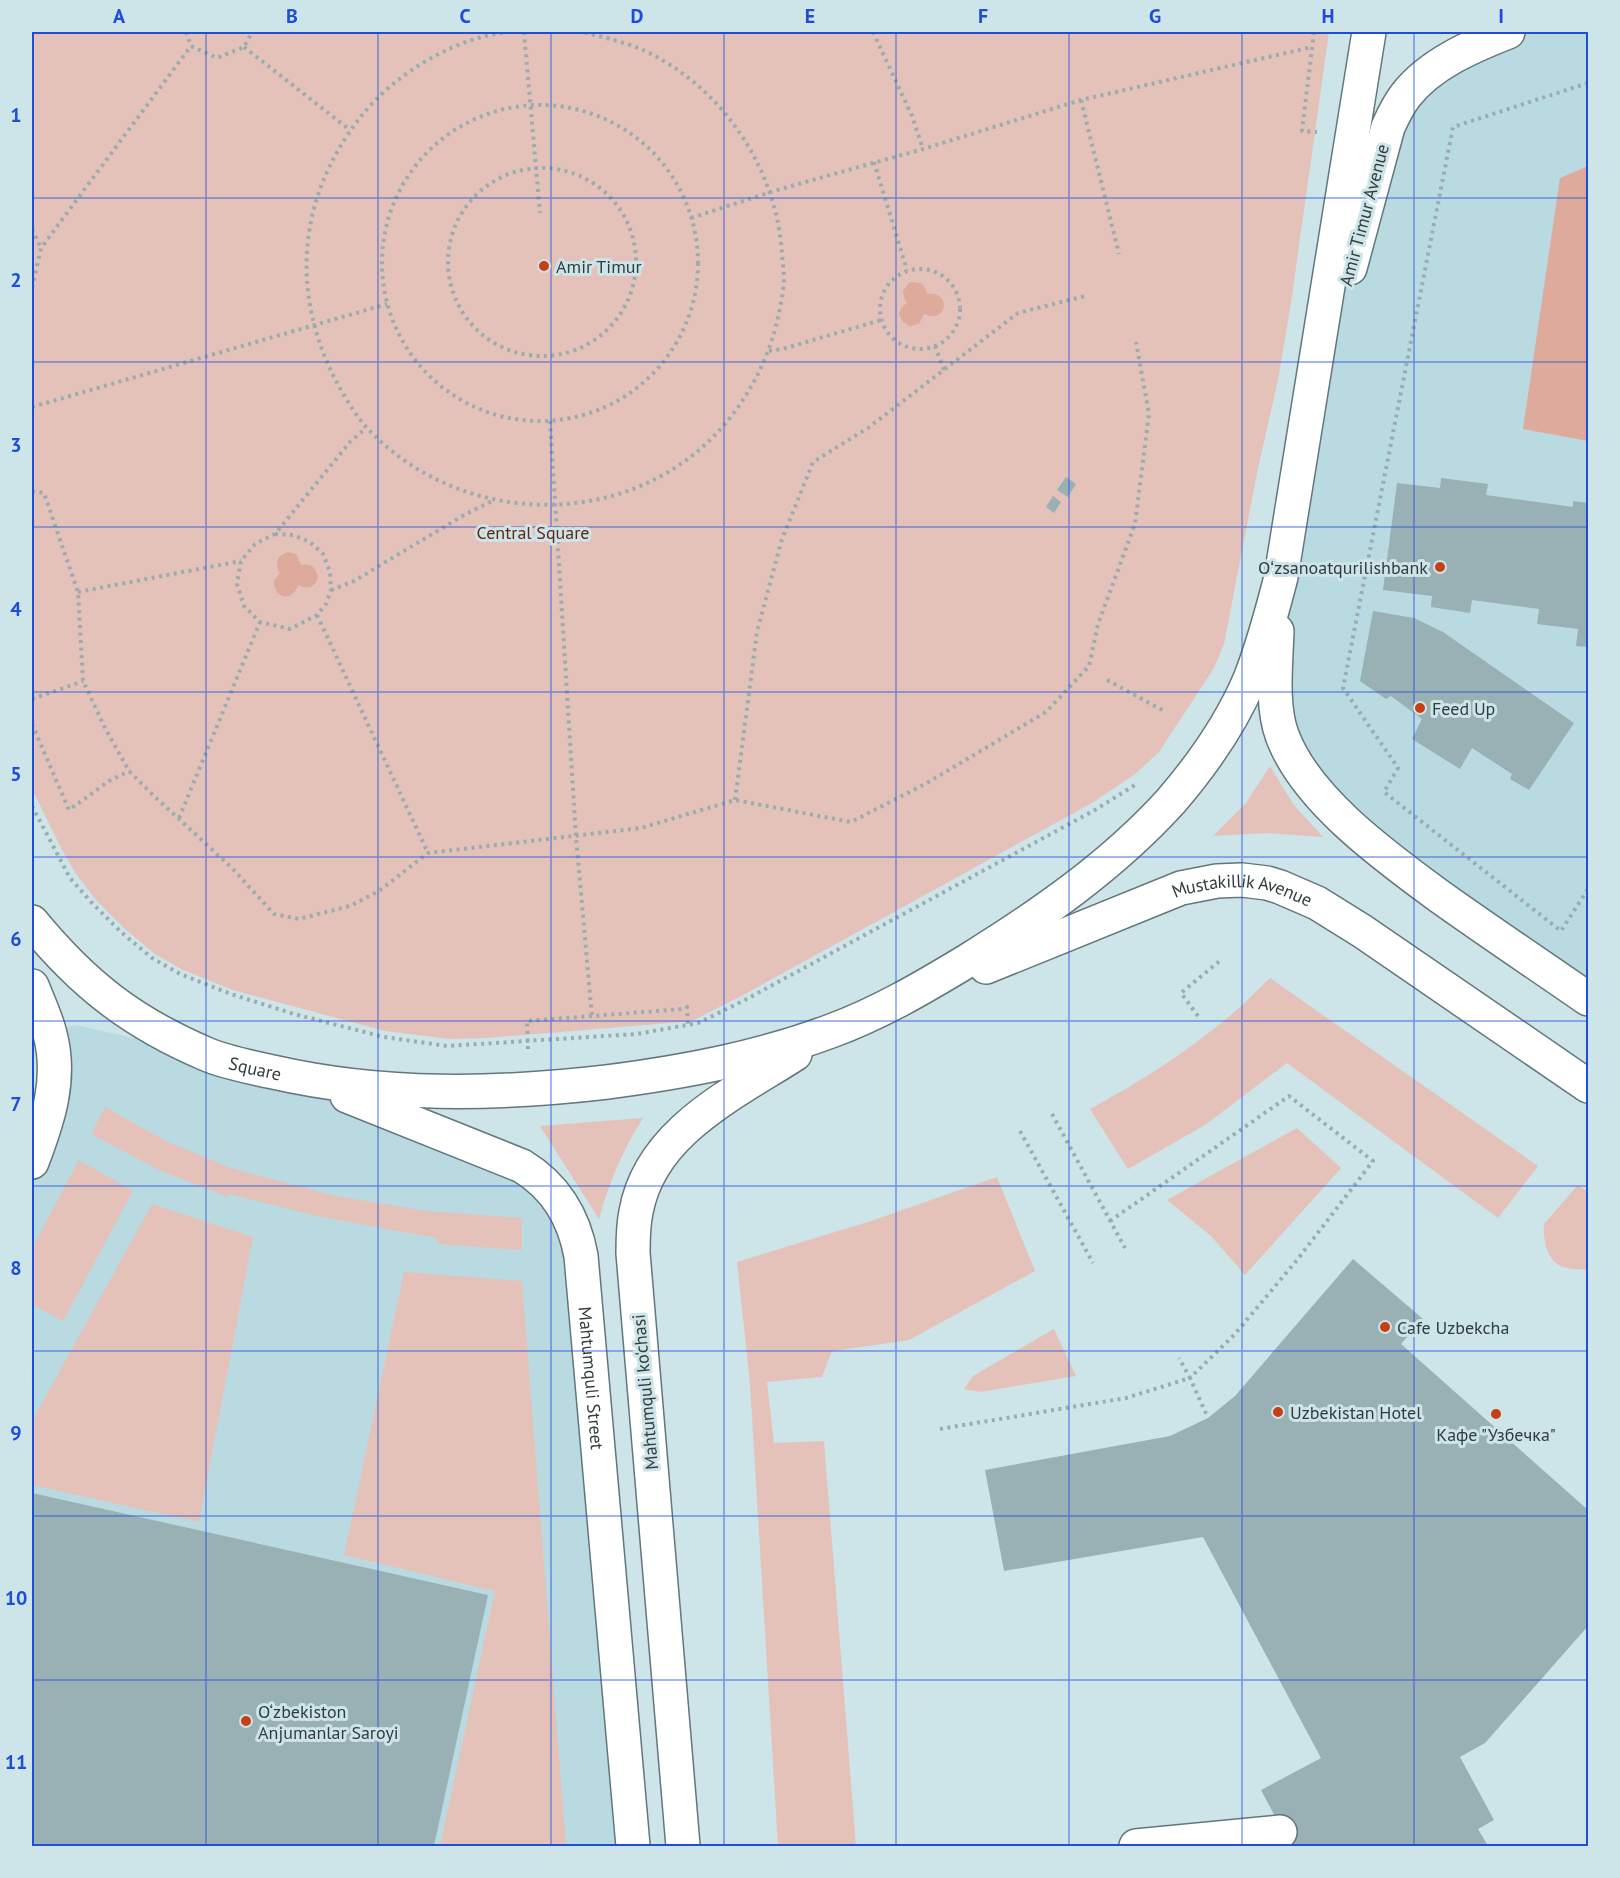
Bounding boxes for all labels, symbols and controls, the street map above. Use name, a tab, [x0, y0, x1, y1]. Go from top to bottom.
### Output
text: A	[113, 3, 126, 29]
text: B	[286, 3, 298, 29]
text: C	[459, 3, 471, 29]
text: D	[631, 3, 644, 29]
text: E	[805, 3, 815, 29]
text: F	[978, 3, 988, 29]
text: G	[1149, 3, 1161, 29]
text: H	[1321, 3, 1335, 29]
text: I	[1498, 3, 1504, 29]
text: 1	[10, 102, 22, 128]
street label: Amir Timur Avenue	[1334, 141, 1394, 289]
place label: Amir Timur	[556, 255, 642, 278]
marker: Amir Timur	[537, 259, 551, 273]
text: 2	[10, 267, 22, 293]
text: 3	[10, 432, 22, 458]
park label: Central Square	[477, 521, 589, 544]
place label: Oʻzsanoatqurilishbank	[1258, 556, 1428, 579]
marker: Oʻzsanoatqurilishbank	[1433, 560, 1447, 574]
text: 4	[10, 596, 22, 622]
place label: Feed Up	[1432, 697, 1495, 720]
marker: Feed Up	[1413, 701, 1427, 715]
text: 5	[10, 761, 22, 787]
street label: Mustakillik Avenue	[1168, 869, 1316, 911]
text: 6	[10, 926, 22, 952]
street label: Square	[226, 1051, 284, 1085]
text: 7	[10, 1091, 22, 1117]
text: 8	[10, 1255, 22, 1281]
street label: Mahtumquli Street	[574, 1305, 610, 1451]
street label: Mahtumquli ko'chasi	[627, 1313, 663, 1471]
place label: Cafe Uzbekcha	[1397, 1316, 1509, 1339]
marker: Cafe Uzbekcha	[1378, 1320, 1392, 1334]
place label: Uzbekistan Hotel	[1290, 1401, 1422, 1424]
marker: Uzbekistan Hotel	[1271, 1405, 1285, 1419]
marker: Кафе "Узбечка"	[1489, 1407, 1503, 1421]
text: 9	[10, 1420, 22, 1446]
place label: Кафе "Узбечка"	[1436, 1423, 1556, 1446]
text: 10	[5, 1585, 27, 1611]
place label: O‘zbekiston Anjumanlar Saroyi	[258, 1700, 399, 1744]
marker: O‘zbekiston Anjumanlar Saroyi	[239, 1714, 253, 1728]
text: 11	[5, 1749, 27, 1775]

